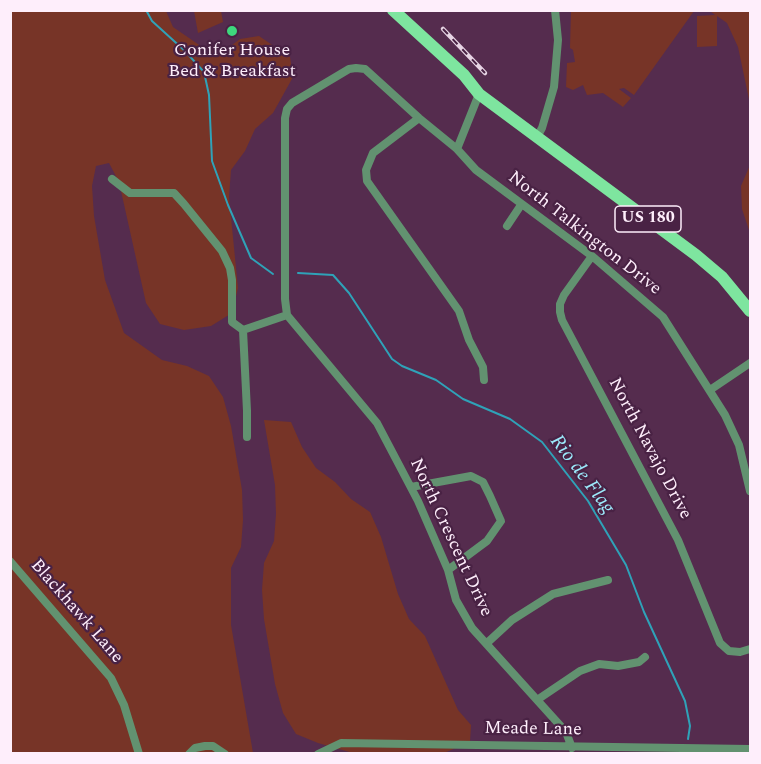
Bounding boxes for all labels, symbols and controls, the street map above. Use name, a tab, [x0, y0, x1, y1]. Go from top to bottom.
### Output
marker: Conifer House Bed & Breakfast	[225, 24, 239, 38]
place label: Conifer House Bed & Breakfast	[168, 40, 296, 82]
street label: North Talkington Drive	[503, 167, 665, 301]
road number: US 180	[615, 206, 681, 232]
street label: North Navajo Drive	[603, 375, 695, 523]
water label: Rio de Flag	[544, 431, 618, 519]
street label: North Crescent Drive	[404, 455, 496, 621]
street label: Blackhawk Lane	[25, 556, 127, 668]
street label: Meade Lane	[484, 718, 582, 742]

